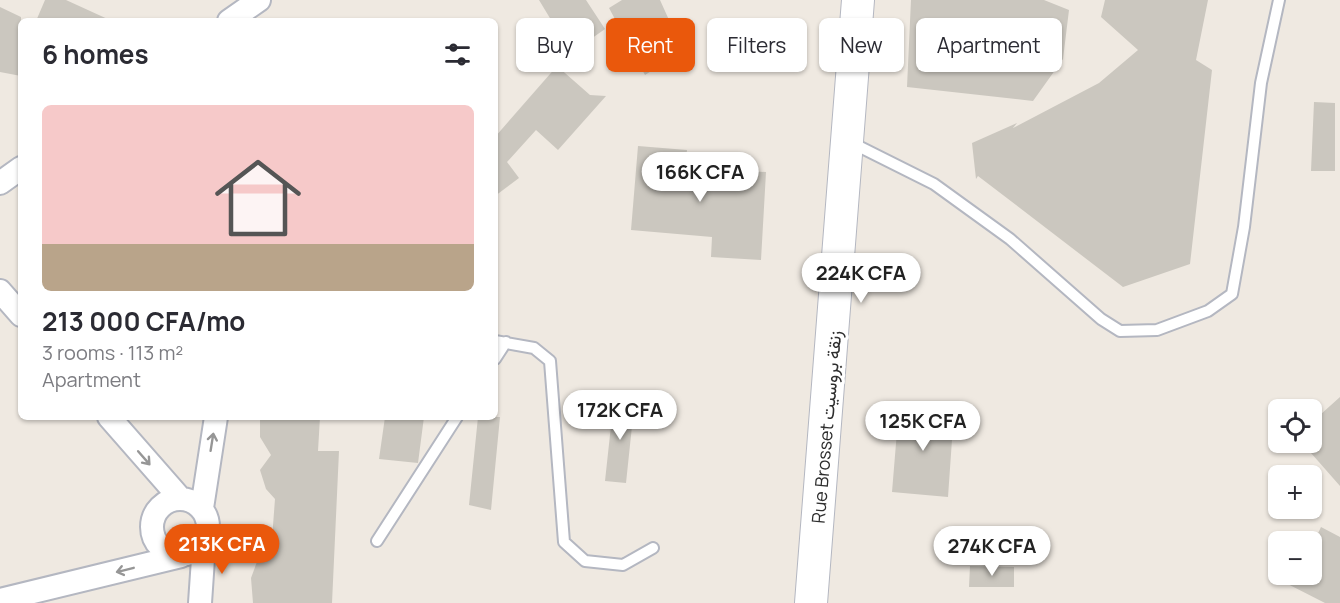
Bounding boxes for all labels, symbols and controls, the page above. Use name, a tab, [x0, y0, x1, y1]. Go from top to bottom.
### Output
chip: Buy	[516, 18, 594, 72]
chip: Rent	[606, 18, 695, 72]
chip: Filters	[707, 18, 807, 72]
chip: New	[819, 18, 904, 72]
chip: Apartment	[916, 18, 1062, 72]
text: 6 homes	[42, 36, 149, 72]
icon: filters	[441, 38, 474, 71]
icon: home	[204, 144, 312, 252]
pin: 166K CFA	[638, 152, 762, 203]
text: 166K CFA	[656, 158, 744, 185]
pin: 224K CFA	[799, 253, 923, 304]
text: 224K CFA	[816, 259, 906, 286]
text: 213 000 CFA/mo	[42, 303, 245, 339]
street label: Rue Brosset زنقة بروسيت	[806, 329, 846, 525]
text: 3 rooms · 113 m²	[42, 339, 183, 366]
text: Apartment	[42, 366, 141, 393]
pin: 172K CFA	[558, 390, 682, 441]
text: 172K CFA	[577, 396, 663, 423]
map controls	[1268, 399, 1322, 585]
button: locate	[1268, 399, 1322, 453]
pin: 125K CFA	[861, 401, 985, 452]
text: 125K CFA	[879, 407, 967, 434]
one-way arrow	[207, 433, 218, 452]
one-way arrow	[137, 450, 151, 465]
button: +	[1268, 465, 1322, 519]
pin: 213K CFA	[160, 524, 284, 575]
pin: 274K CFA	[930, 526, 1054, 577]
text: 213K CFA	[178, 530, 266, 557]
button: −	[1268, 531, 1322, 585]
text: 274K CFA	[948, 532, 1036, 559]
one-way arrow	[115, 564, 134, 576]

